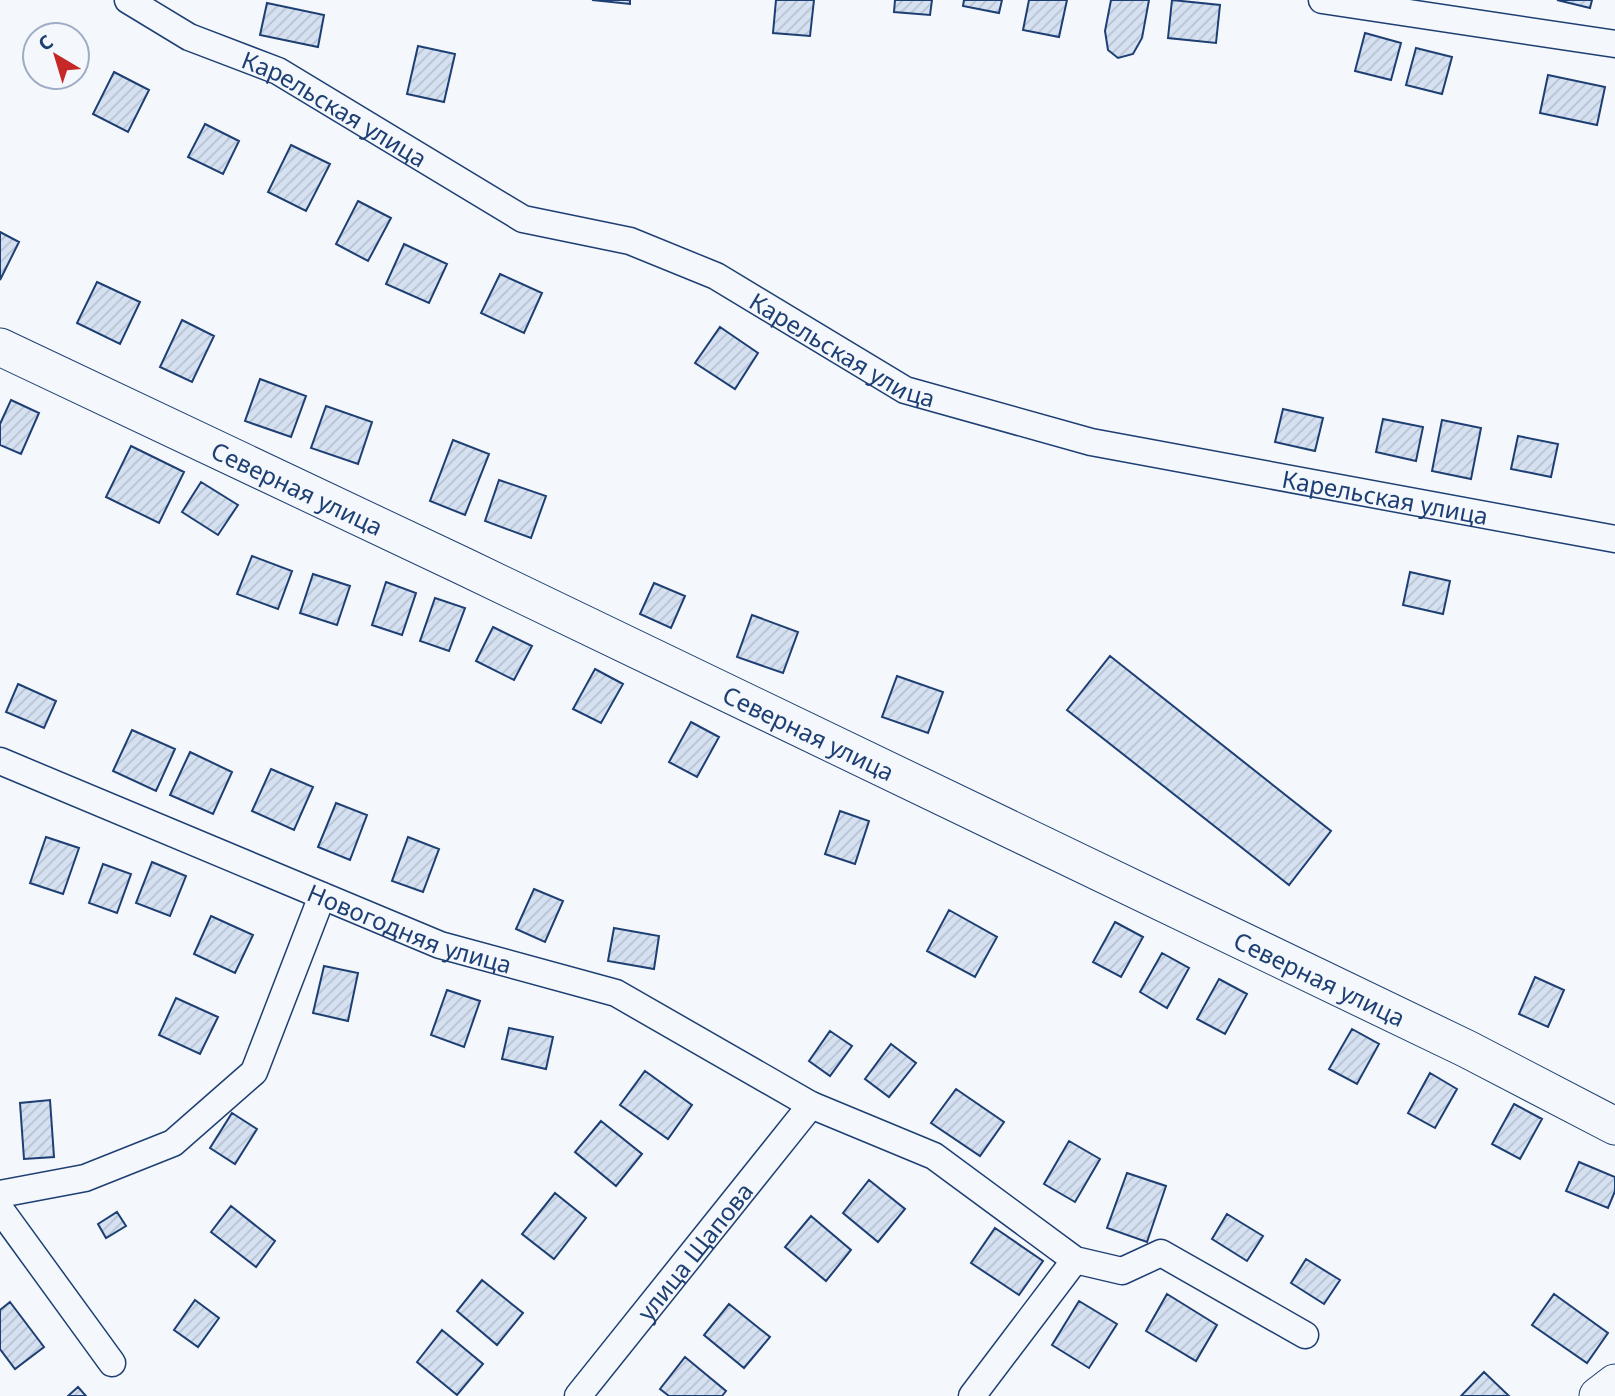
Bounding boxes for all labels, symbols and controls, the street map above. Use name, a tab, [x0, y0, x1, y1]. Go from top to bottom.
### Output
north arrow	[21, 21, 91, 91]
text: С	[33, 29, 58, 57]
street label: Карельская улица	[238, 42, 434, 174]
street label: Карельская улица	[744, 284, 939, 414]
street label: Северная улица	[206, 433, 389, 542]
street label: Карельская улица	[1280, 461, 1491, 532]
street label: Северная улица	[718, 677, 900, 788]
street label: Новогодняя улица	[303, 875, 516, 980]
street label: Северная улица	[1229, 923, 1411, 1033]
street label: улица Щапова	[629, 1175, 760, 1327]

